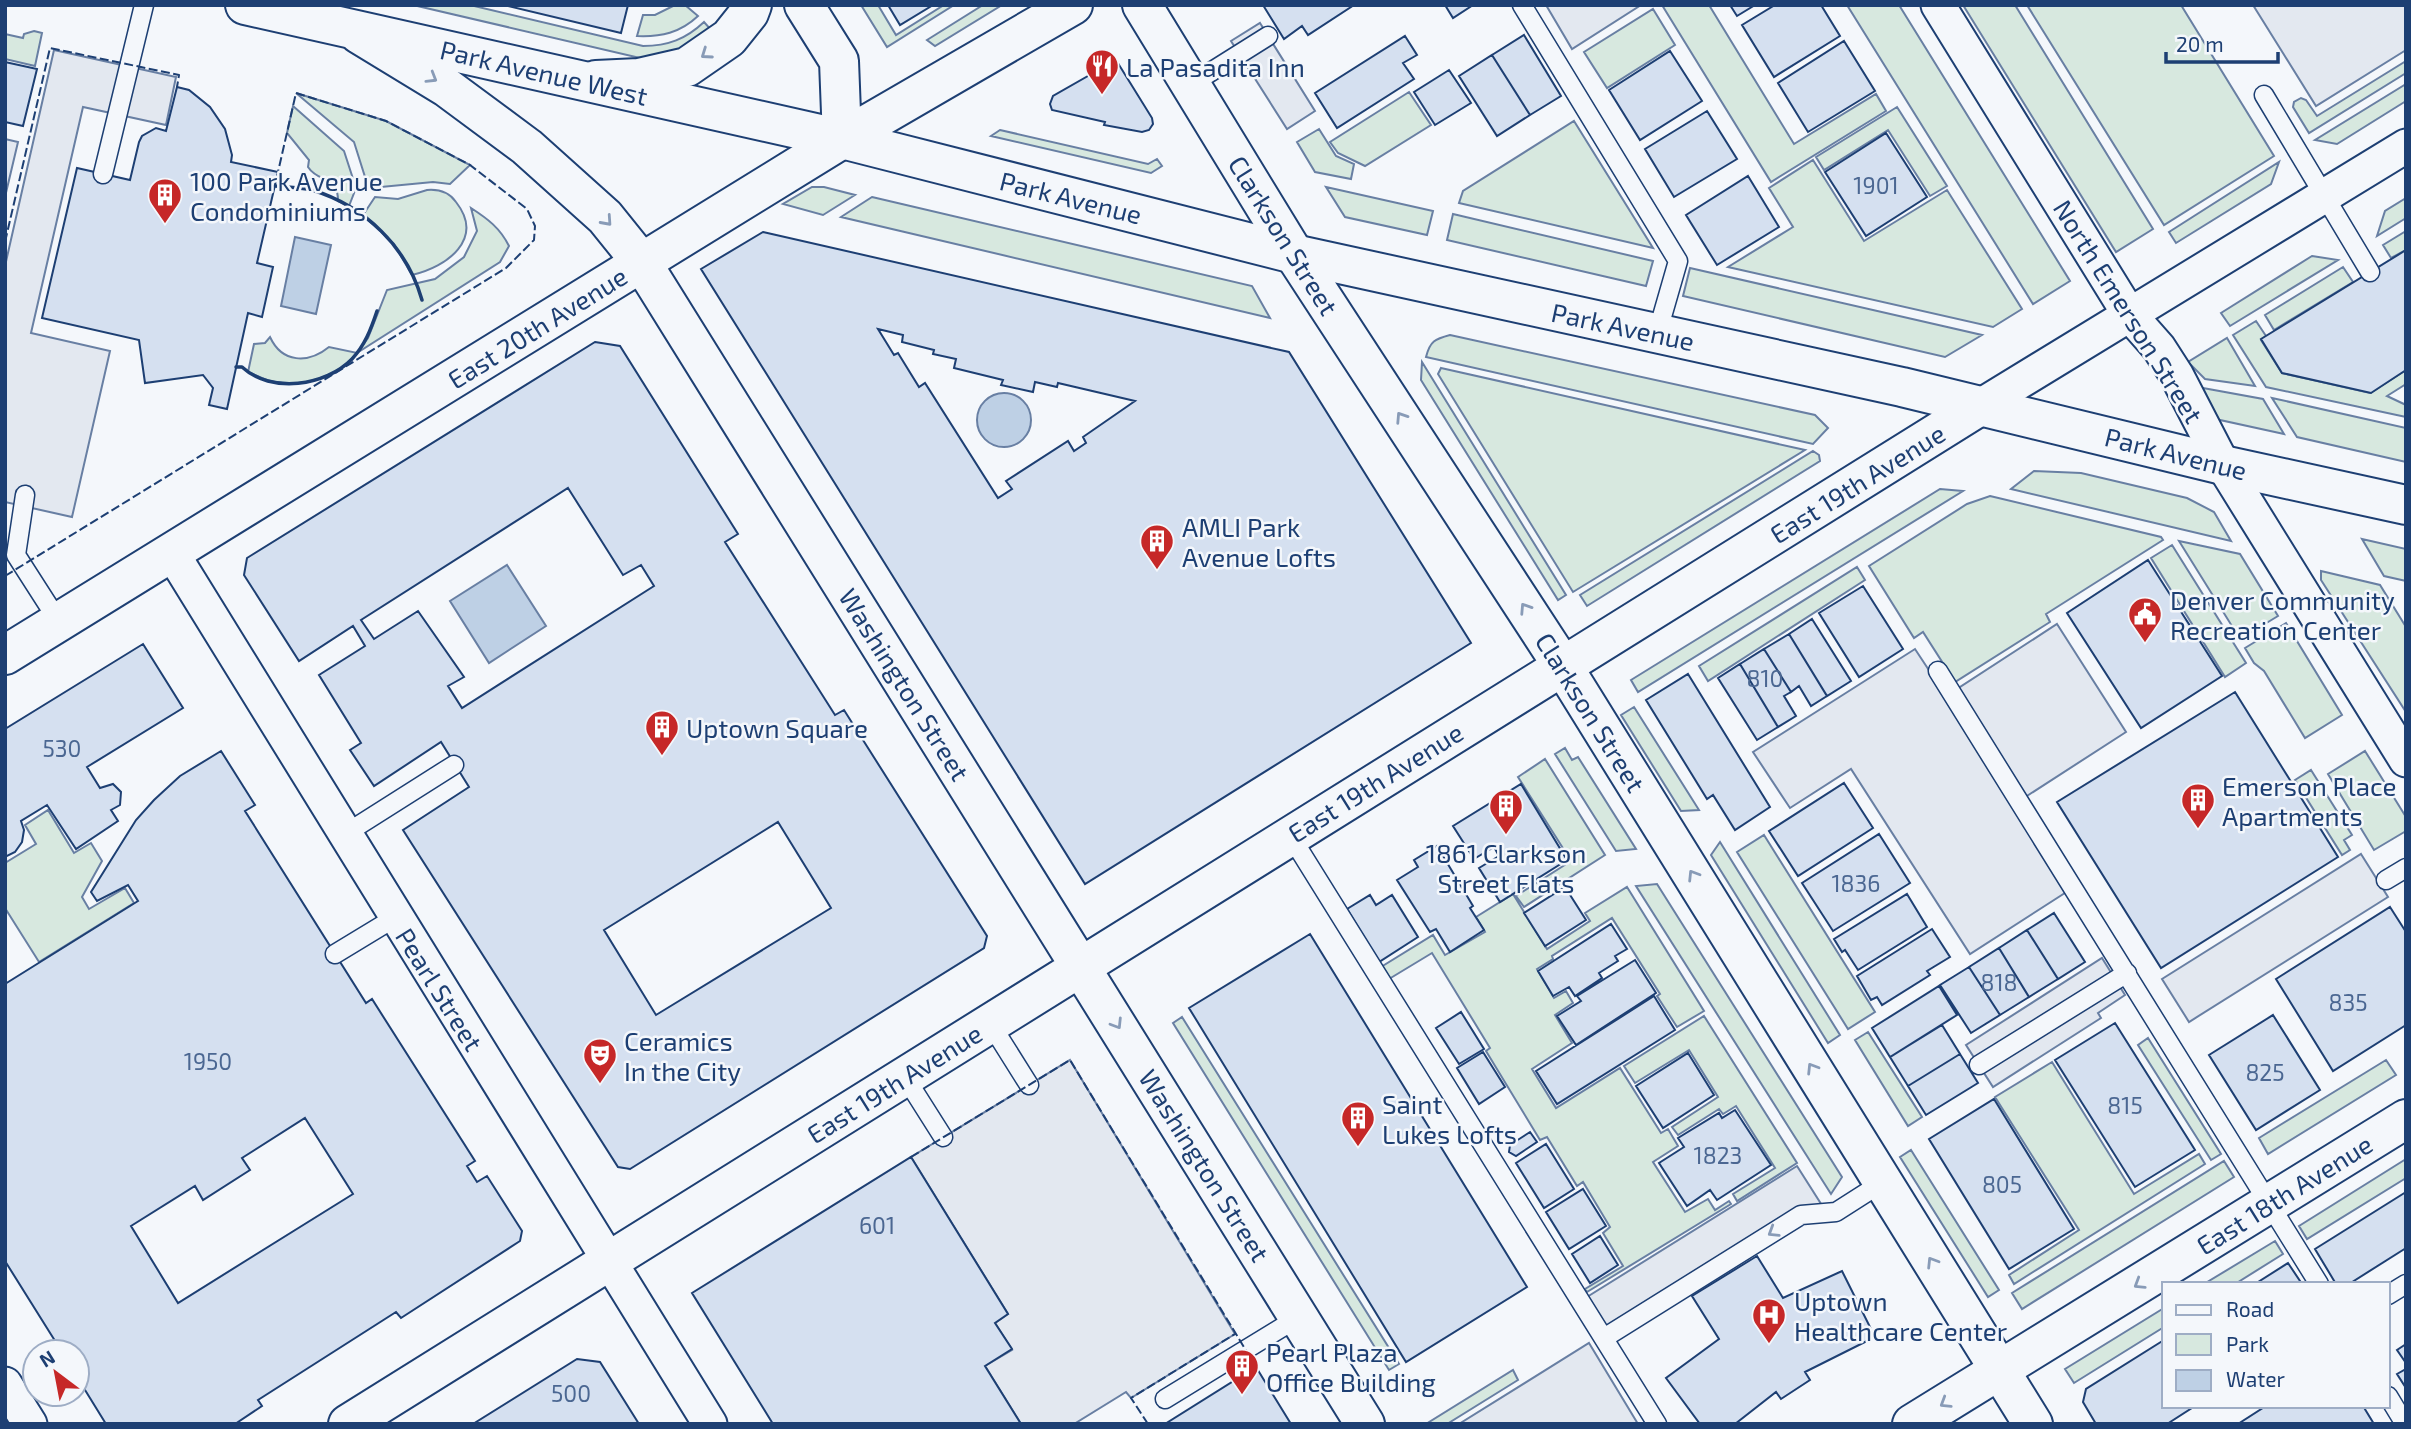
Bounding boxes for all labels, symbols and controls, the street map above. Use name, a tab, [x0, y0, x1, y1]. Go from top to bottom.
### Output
scale bar	[2166, 21, 2278, 65]
text: 20 m	[2176, 31, 2224, 56]
street label: Park Avenue West	[437, 33, 651, 111]
one-way arrow	[701, 46, 714, 58]
restaurant icon: La Pasadita Inn	[1083, 47, 1121, 96]
place label: La Pasadita Inn	[1126, 51, 1305, 82]
one-way arrow	[424, 69, 437, 82]
street label: Clarkson Street	[1223, 150, 1345, 320]
street label: Park Avenue	[997, 164, 1145, 230]
place label: 100 Park Avenue Condominiums	[190, 165, 383, 226]
house number: 1901	[1853, 171, 1899, 199]
building icon: 100 Park Avenue Condominiums	[146, 176, 184, 225]
street label: North Emerson Street	[2048, 194, 2210, 428]
one-way arrow	[599, 213, 611, 226]
street label: East 20th Avenue	[442, 259, 632, 395]
street label: Park Avenue	[1549, 296, 1697, 356]
one-way arrow	[1396, 412, 1409, 425]
street label: East 19th Avenue	[1764, 417, 1950, 549]
street label: Park Avenue	[2102, 420, 2250, 486]
place label: AMLI Park Avenue Lofts	[1182, 511, 1336, 572]
building icon: AMLI Park Avenue Lofts	[1138, 522, 1176, 571]
street label: Washington Street	[833, 582, 977, 786]
place label: Denver Community Recreation Center	[2170, 584, 2395, 645]
public building icon: Denver Community Recreation Center	[2126, 595, 2164, 644]
one-way arrow	[1521, 603, 1533, 616]
street label: Clarkson Street	[1530, 627, 1652, 797]
house number: 810	[1747, 664, 1783, 692]
building icon: Uptown Square	[643, 708, 681, 757]
place label: Uptown Square	[686, 712, 868, 743]
street label: East 19th Avenue	[1282, 716, 1468, 848]
house number: 530	[43, 734, 82, 762]
place label: Emerson Place Apartments	[2222, 770, 2396, 831]
building icon: Emerson Place Apartments	[2179, 781, 2217, 830]
building icon: 1861 Clarkson Street Flats	[1487, 787, 1525, 836]
place label: 1861 Clarkson Street Flats	[1426, 837, 1586, 898]
house number: 1836	[1831, 869, 1881, 897]
one-way arrow	[1688, 870, 1701, 883]
street label: Pearl Street	[390, 922, 490, 1056]
house number: 818	[1980, 968, 2018, 996]
house number: 835	[2328, 988, 2368, 1016]
one-way arrow	[1109, 1016, 1122, 1029]
street label: East 19th Avenue	[801, 1017, 987, 1149]
place label: Ceramics In the City	[624, 1025, 741, 1086]
theatre icon: Ceramics In the City	[581, 1036, 619, 1085]
house number: 1950	[184, 1047, 232, 1075]
house number: 825	[2245, 1058, 2285, 1086]
street label: Washington Street	[1133, 1063, 1277, 1267]
one-way arrow	[1808, 1063, 1821, 1076]
place label: Saint Lukes Lofts	[1382, 1088, 1517, 1149]
house number: 815	[2107, 1091, 2143, 1119]
building icon: Saint Lukes Lofts	[1339, 1099, 1377, 1148]
street label: East 18th Avenue	[2190, 1128, 2378, 1260]
house number: 1823	[1694, 1141, 1742, 1169]
house number: 805	[1982, 1170, 2022, 1198]
house number: 601	[859, 1211, 895, 1239]
one-way arrow	[1768, 1224, 1781, 1236]
one-way arrow	[1928, 1256, 1941, 1269]
one-way arrow	[2134, 1275, 2147, 1288]
legend	[2162, 1282, 2390, 1408]
place label: Uptown Healthcare Center	[1794, 1285, 2007, 1346]
hospital icon: Uptown Healthcare Center	[1750, 1296, 1788, 1345]
text: Road	[2226, 1296, 2274, 1321]
text: Park	[2226, 1331, 2269, 1356]
place label: Pearl Plaza Office Building	[1266, 1336, 1436, 1397]
north arrow	[21, 1338, 91, 1408]
text: N	[35, 1345, 59, 1372]
building icon: Pearl Plaza Office Building	[1223, 1347, 1261, 1396]
text: Water	[2226, 1366, 2285, 1391]
house number: 500	[551, 1379, 591, 1407]
one-way arrow	[1940, 1394, 1953, 1407]

